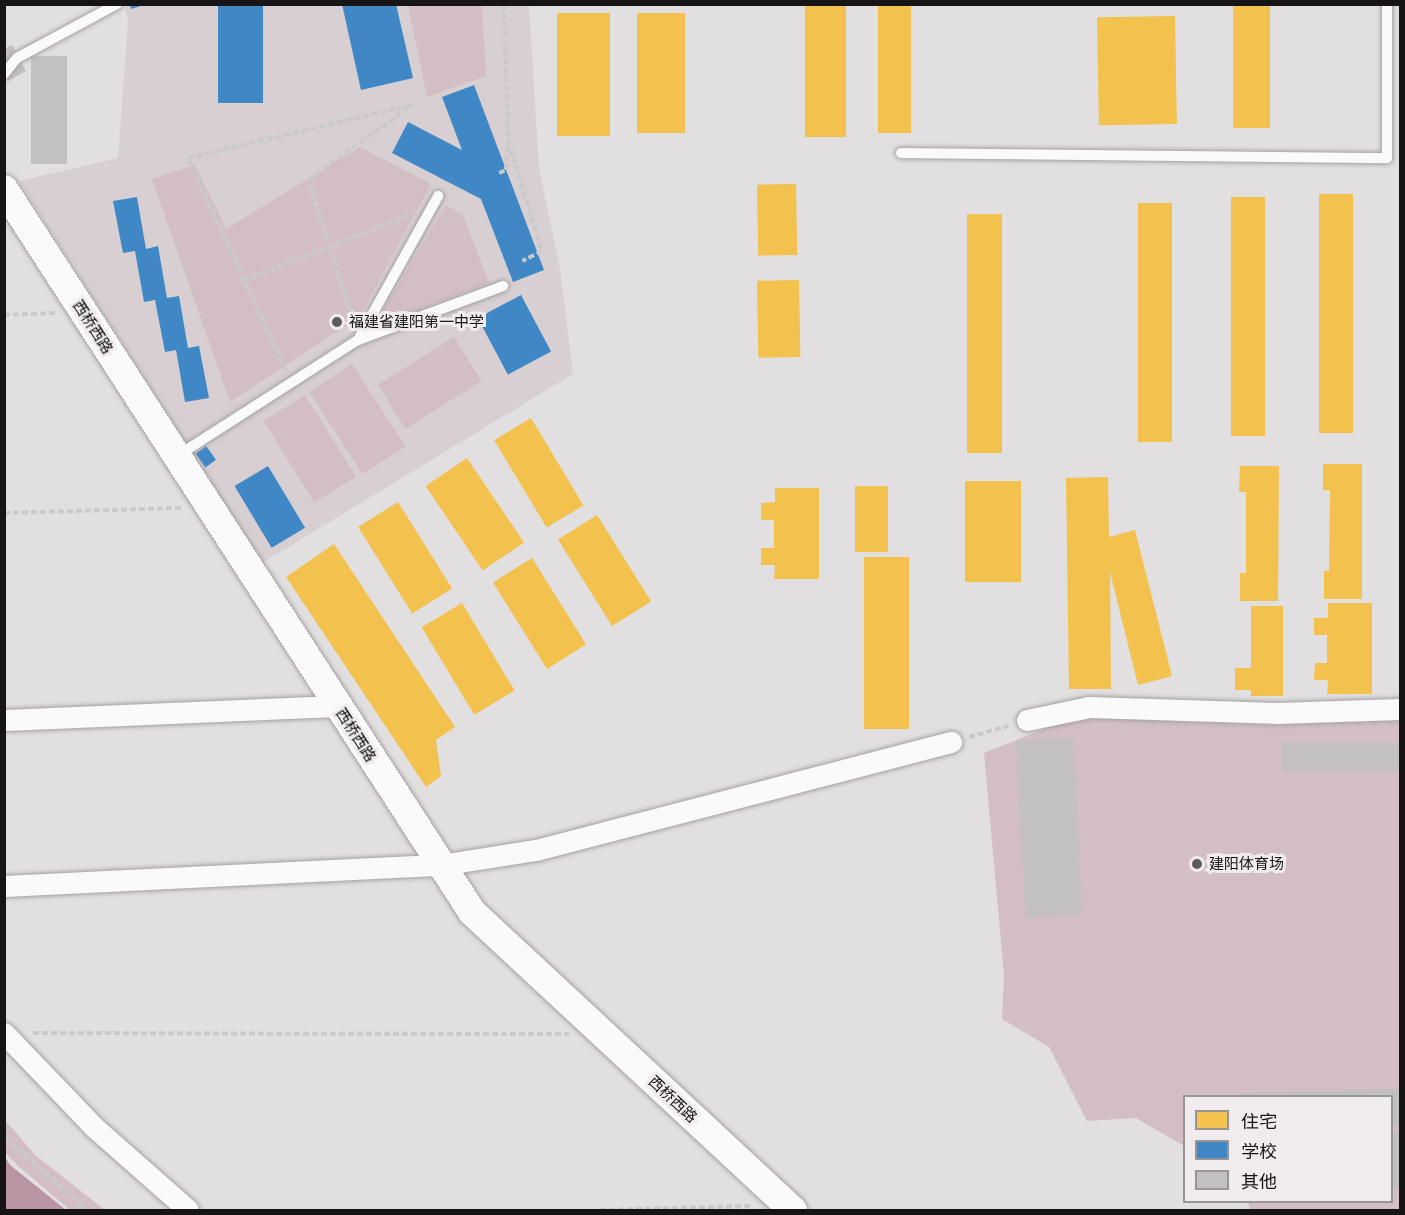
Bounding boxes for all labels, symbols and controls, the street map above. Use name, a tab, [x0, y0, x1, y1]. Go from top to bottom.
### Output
street label: 西桥西路	[69, 297, 117, 357]
place label: 福建省建阳第一中学	[349, 313, 484, 331]
marker: 福建省建阳第一中学	[330, 315, 344, 329]
street label: 西桥西路	[332, 705, 380, 765]
place label: 建阳体育场	[1209, 855, 1284, 873]
marker: 建阳体育场	[1190, 857, 1204, 871]
street label: 西桥西路	[645, 1072, 701, 1126]
legend	[1183, 1095, 1393, 1203]
text: 住宅	[1241, 1111, 1277, 1133]
text: 学校	[1241, 1141, 1277, 1163]
text: 其他	[1241, 1171, 1277, 1193]

